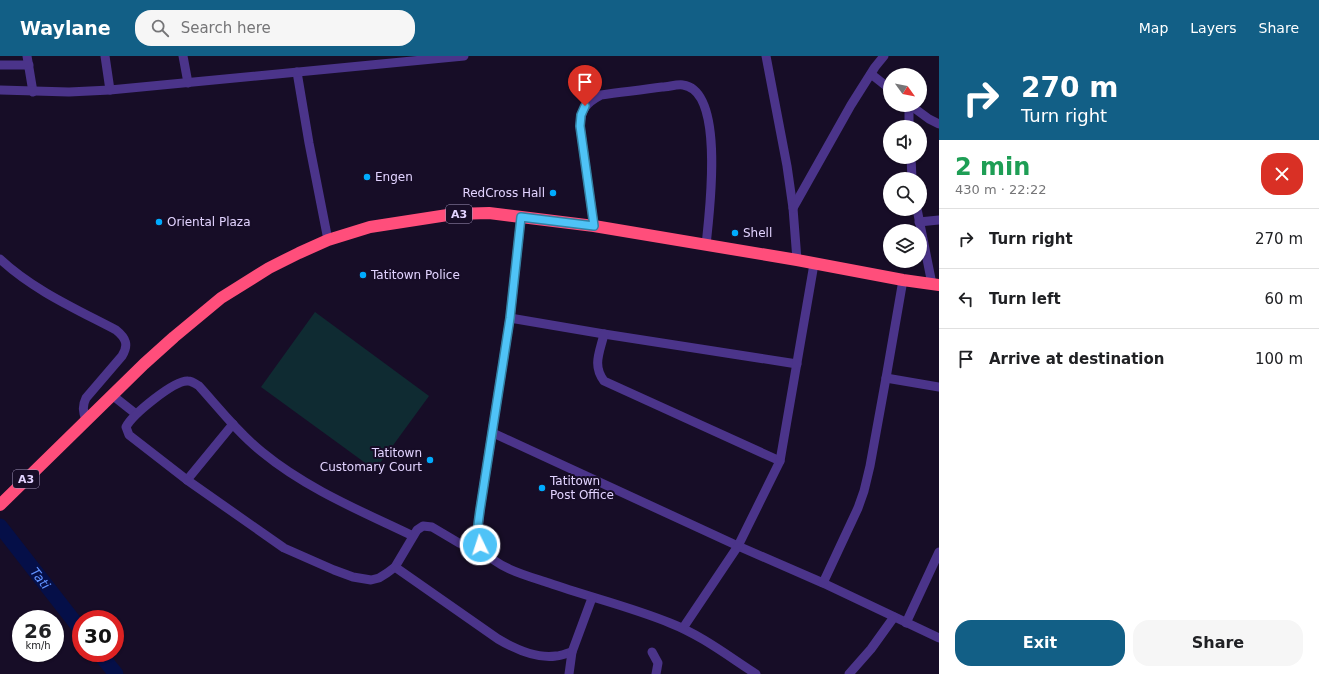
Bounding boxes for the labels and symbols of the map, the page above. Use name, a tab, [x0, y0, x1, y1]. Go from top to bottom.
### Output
pin	[568, 65, 602, 106]
north arrow	[883, 68, 927, 112]
place label: Engen	[375, 170, 413, 184]
marker: Engen	[362, 172, 372, 182]
place label: RedCross Hall	[462, 186, 545, 200]
marker: RedCross Hall	[548, 188, 558, 198]
road number: A3	[446, 205, 472, 223]
place label: Oriental Plaza	[167, 215, 250, 229]
marker: Oriental Plaza	[154, 217, 164, 227]
place label: Shell	[743, 226, 772, 240]
marker: Shell	[730, 228, 740, 238]
place label: Tatitown Police	[370, 268, 460, 282]
marker: Tatitown Police	[358, 270, 368, 280]
place label: Tatitown Customary Court	[320, 446, 422, 474]
marker: Tatitown Customary Court	[425, 455, 435, 465]
road number: A3	[13, 470, 39, 488]
place label: Tatitown Post Office	[549, 474, 614, 502]
marker: Tatitown Post Office	[537, 483, 547, 493]
position arrow	[459, 524, 501, 566]
water label: Tati	[27, 565, 53, 592]
speed limit sign: 30	[72, 610, 124, 662]

